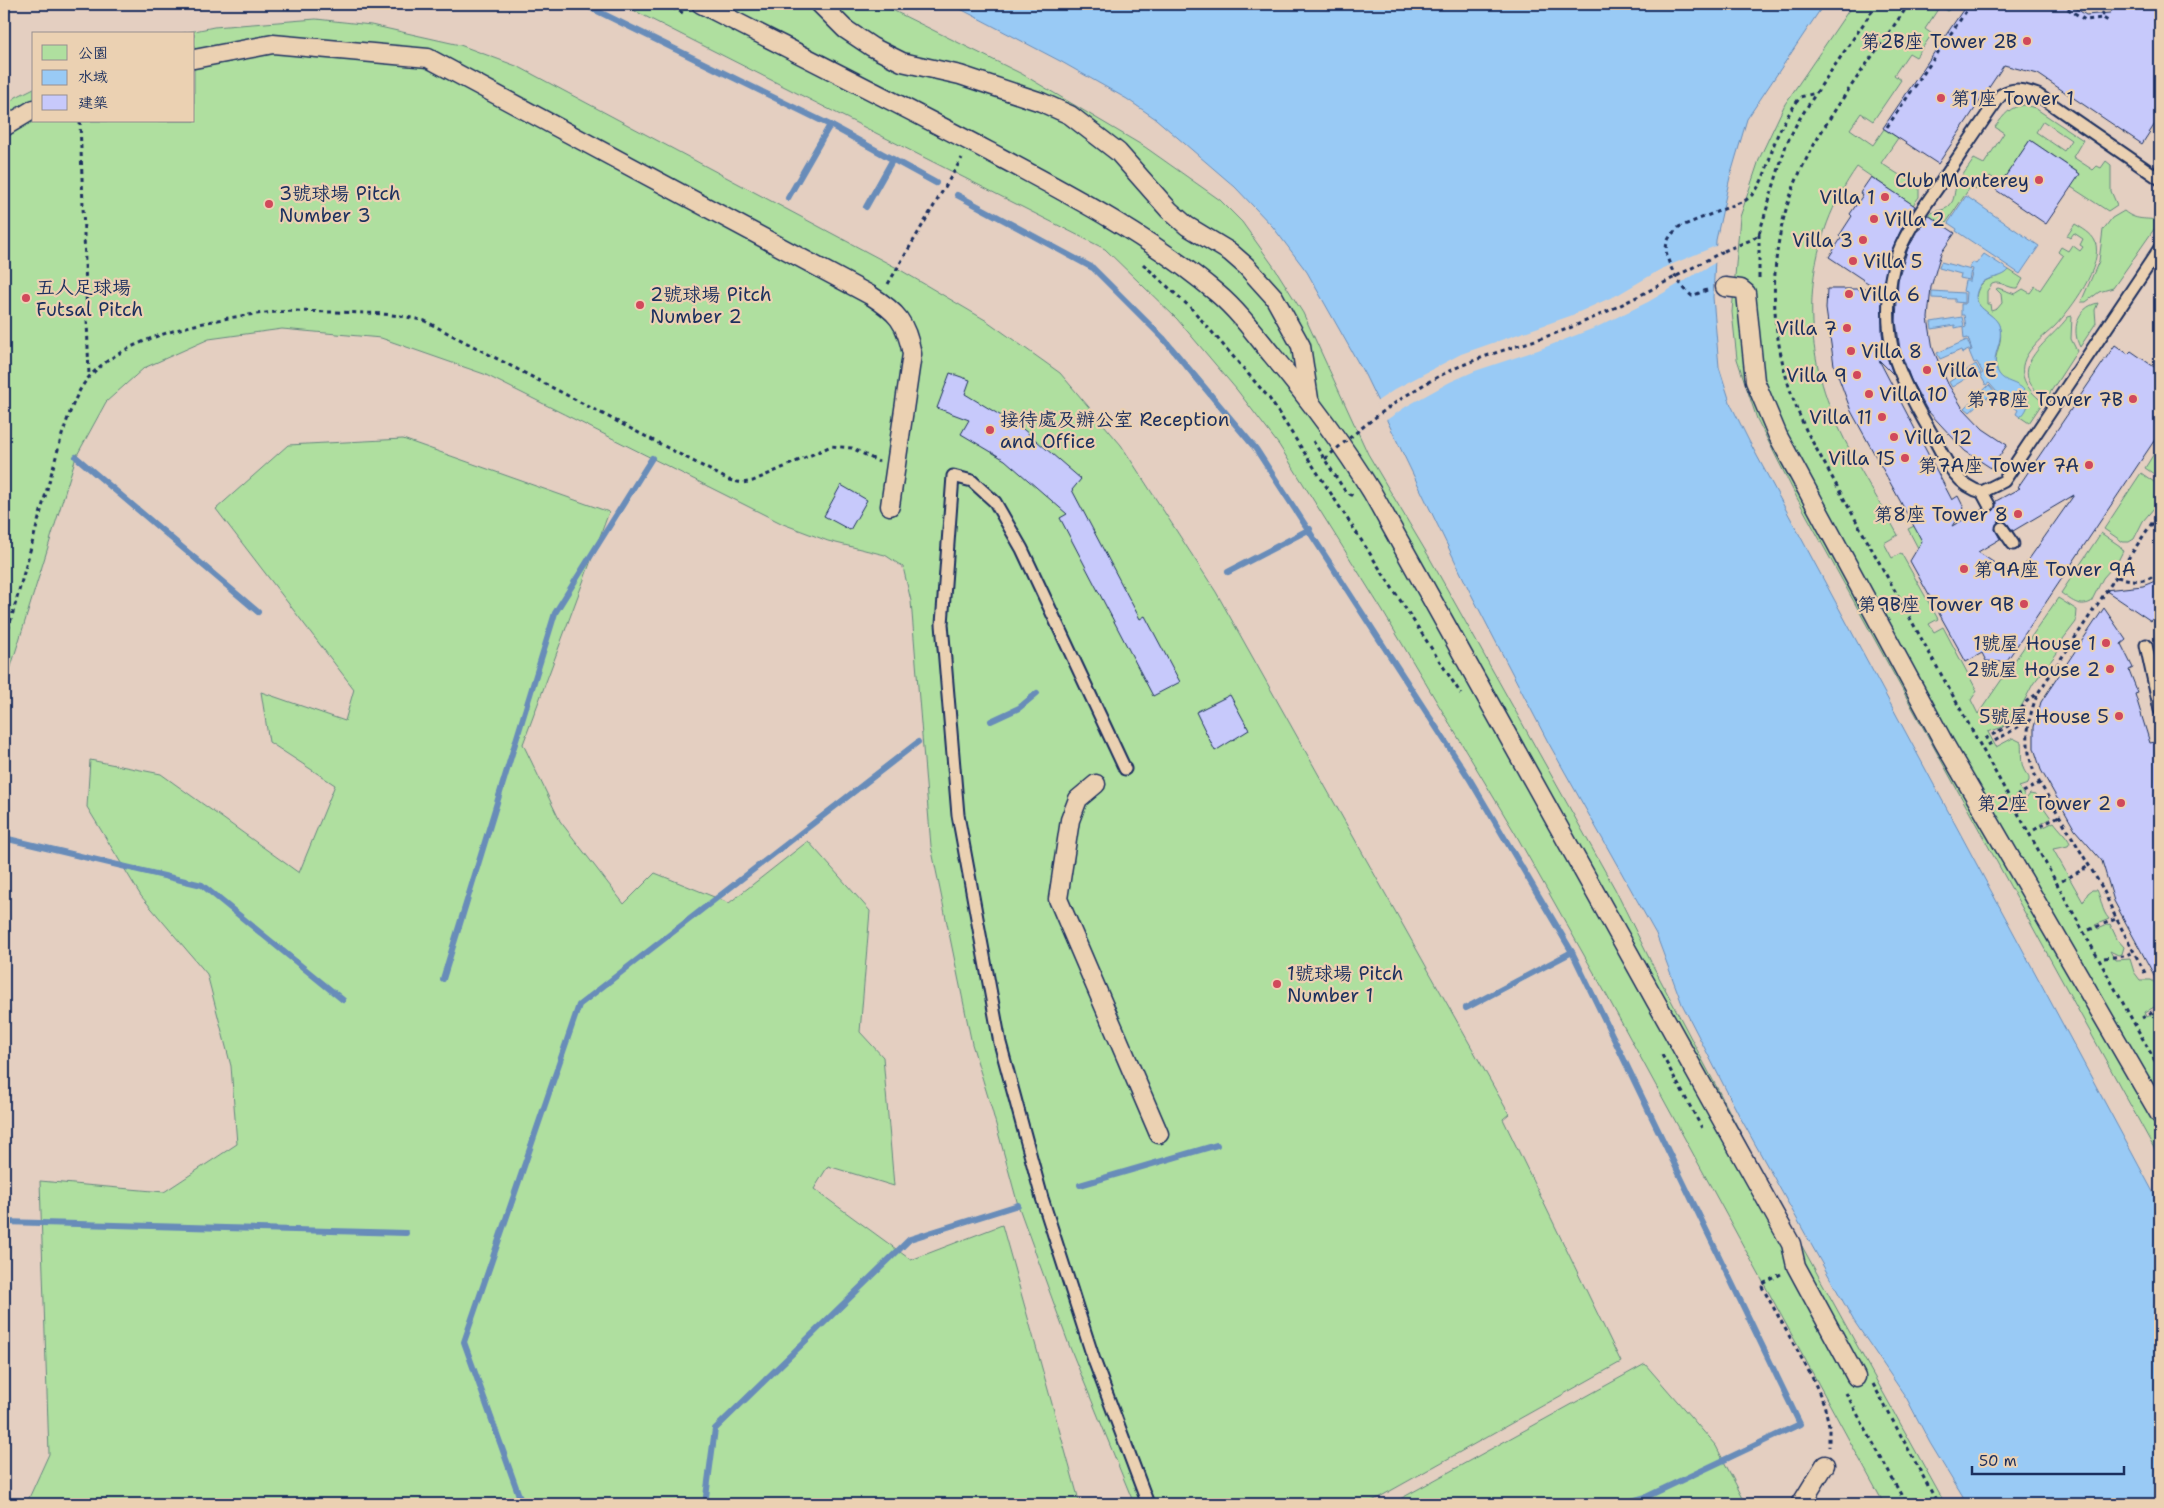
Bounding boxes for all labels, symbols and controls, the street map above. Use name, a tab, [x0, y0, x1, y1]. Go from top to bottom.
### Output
place label: 第2B座 Tower 2B	[1861, 29, 2017, 54]
legend	[32, 32, 195, 122]
marker: 第2B座 Tower 2B	[2021, 35, 2033, 47]
text: 公園	[78, 43, 108, 63]
text: 水域	[78, 67, 108, 87]
place label: 第1座 Tower 1	[1951, 86, 2074, 111]
marker: 第1座 Tower 1	[1935, 92, 1947, 104]
text: 建築	[78, 93, 108, 113]
place label: Club Monterey	[1895, 168, 2029, 193]
marker: Club Monterey	[2033, 174, 2045, 186]
place label: 3號球場 Pitch Number 3	[279, 181, 401, 228]
place label: Villa 1	[1819, 185, 1875, 210]
marker: Villa 1	[1879, 191, 1891, 203]
marker: 3號球場 Pitch Number 3	[263, 198, 275, 210]
place label: Villa 2	[1884, 207, 1945, 232]
marker: Villa 2	[1868, 213, 1880, 225]
place label: Villa 3	[1792, 228, 1853, 253]
marker: Villa 3	[1857, 234, 1869, 246]
place label: Villa 5	[1863, 249, 1922, 274]
marker: Villa 5	[1847, 255, 1859, 267]
place label: 五人足球場 Futsal Pitch	[36, 275, 143, 322]
place label: 2號球場 Pitch Number 2	[650, 282, 772, 329]
place label: Villa 6	[1859, 282, 1920, 307]
marker: Villa 6	[1843, 288, 1855, 300]
marker: 五人足球場 Futsal Pitch	[20, 292, 32, 304]
marker: 2號球場 Pitch Number 2	[634, 299, 646, 311]
place label: Villa 7	[1776, 316, 1837, 341]
marker: Villa 7	[1841, 322, 1853, 334]
place label: Villa 8	[1861, 339, 1922, 364]
marker: Villa 8	[1845, 345, 1857, 357]
place label: Villa E	[1937, 358, 1997, 383]
place label: Villa 9	[1786, 363, 1847, 388]
marker: Villa E	[1921, 364, 1933, 376]
marker: Villa 9	[1851, 369, 1863, 381]
place label: Villa 10	[1879, 382, 1947, 407]
place label: 第7B座 Tower 7B	[1967, 387, 2123, 412]
marker: Villa 10	[1863, 388, 1875, 400]
marker: 第7B座 Tower 7B	[2127, 393, 2139, 405]
place label: Villa 11	[1809, 405, 1872, 430]
place label: 接待處及辦公室 Reception and Office	[1000, 407, 1229, 454]
marker: Villa 11	[1876, 411, 1888, 423]
marker: 接待處及辦公室 Reception and Office	[984, 424, 996, 436]
place label: Villa 12	[1904, 425, 1972, 450]
marker: Villa 12	[1888, 431, 1900, 443]
place label: Villa 15	[1828, 446, 1895, 471]
marker: Villa 15	[1899, 452, 1911, 464]
place label: 第7A座 Tower 7A	[1918, 453, 2079, 478]
marker: 第7A座 Tower 7A	[2083, 459, 2095, 471]
place label: 第8座 Tower 8	[1874, 502, 2008, 527]
marker: 第8座 Tower 8	[2012, 508, 2024, 520]
place label: 第9A座 Tower 9A	[1974, 557, 2136, 582]
marker: 第9A座 Tower 9A	[1958, 563, 1970, 575]
place label: 第9B座 Tower 9B	[1858, 592, 2014, 617]
marker: 第9B座 Tower 9B	[2018, 598, 2030, 610]
place label: 1號屋 House 1	[1973, 631, 2096, 656]
marker: 1號屋 House 1	[2100, 637, 2112, 649]
place label: 2號屋 House 2	[1967, 657, 2100, 682]
marker: 2號屋 House 2	[2104, 663, 2116, 675]
place label: 5號屋 House 5	[1979, 704, 2109, 729]
marker: 5號屋 House 5	[2113, 710, 2125, 722]
place label: 第2座 Tower 2	[1977, 791, 2111, 816]
marker: 第2座 Tower 2	[2115, 797, 2127, 809]
place label: 1號球場 Pitch Number 1	[1287, 961, 1403, 1008]
marker: 1號球場 Pitch Number 1	[1271, 978, 1283, 990]
scale bar	[1972, 1443, 2124, 1475]
text: 50 m	[1979, 1451, 2017, 1471]

